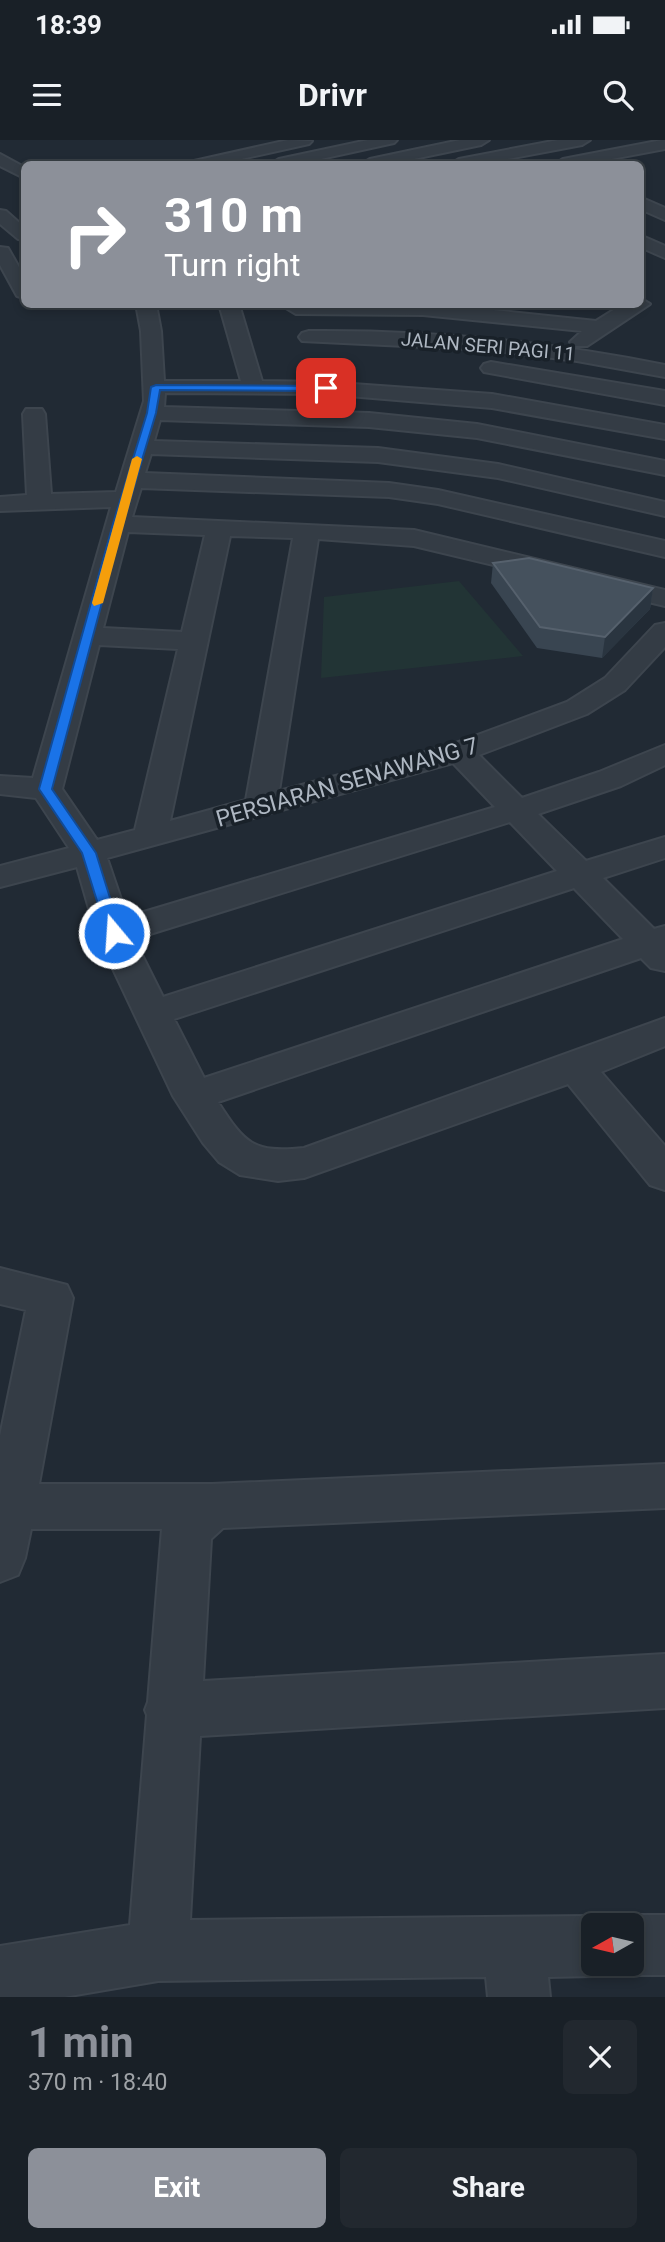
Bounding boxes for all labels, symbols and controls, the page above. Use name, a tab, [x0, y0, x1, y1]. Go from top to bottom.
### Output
text: 18:39	[35, 10, 102, 40]
icon: menu	[28, 76, 66, 114]
text: Drivr	[298, 76, 367, 114]
icon: search	[599, 76, 637, 114]
text: 310 m	[164, 187, 303, 244]
icon: right	[49, 189, 140, 280]
text: Turn right	[164, 246, 300, 284]
street label: JALAN SERI PAGI 11	[400, 327, 576, 366]
pin	[296, 358, 356, 418]
icon: arrive	[307, 369, 345, 407]
street label: PERSIARAN SENAWANG 7	[213, 732, 481, 833]
position arrow	[77, 896, 151, 970]
north arrow	[581, 1913, 644, 1976]
map controls	[581, 1913, 644, 1976]
text: 1 min	[28, 2018, 134, 2067]
button: close	[563, 2020, 637, 2094]
text: 370 m · 18:40	[28, 2069, 167, 2096]
button: Exit	[28, 2148, 326, 2228]
button: Share	[340, 2148, 637, 2228]

